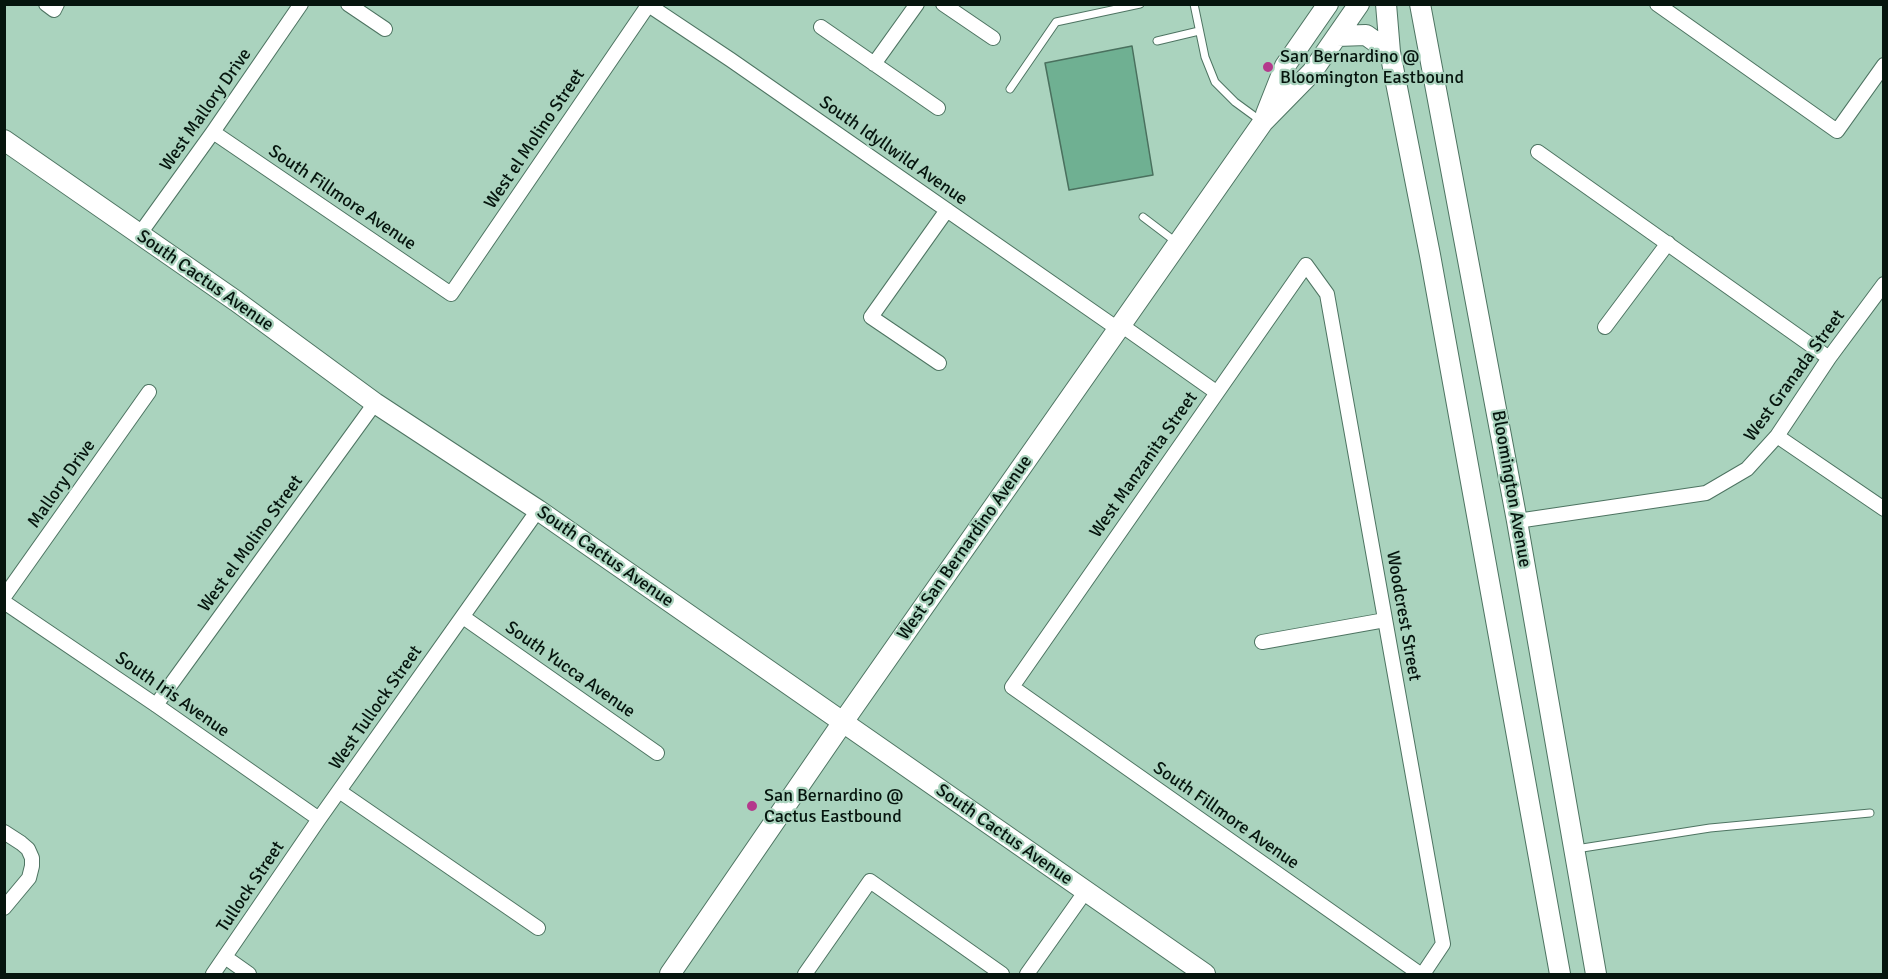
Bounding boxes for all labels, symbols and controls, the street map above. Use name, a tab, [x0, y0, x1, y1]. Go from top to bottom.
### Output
street label: West Mallory Drive	[156, 45, 256, 175]
place label: San Bernardino @ Bloomington Eastbound	[1280, 46, 1464, 88]
marker: San Bernardino @ Bloomington Eastbound	[1261, 60, 1275, 74]
street label: West el Molino Street	[480, 65, 590, 213]
street label: South Idyllwild Avenue	[815, 92, 971, 210]
street label: South Fillmore Avenue	[264, 141, 420, 255]
street label: South Cactus Avenue	[133, 226, 277, 336]
street label: West Granada Street	[1740, 306, 1850, 446]
street label: West Manzanita Street	[1085, 388, 1203, 542]
street label: Bloomington Avenue	[1487, 409, 1535, 569]
street label: Mallory Drive	[24, 436, 100, 532]
street label: West San Bernardino Avenue	[893, 452, 1037, 644]
street label: West el Molino Street	[194, 471, 308, 617]
street label: South Cactus Avenue	[533, 502, 677, 612]
street label: Woodcrest Street	[1381, 549, 1425, 683]
street label: South Yucca Avenue	[501, 617, 639, 723]
street label: West Tullock Street	[325, 642, 427, 774]
street label: South Iris Avenue	[111, 648, 233, 742]
street label: South Fillmore Avenue	[1149, 757, 1303, 875]
street label: South Cactus Avenue	[932, 780, 1076, 890]
place label: San Bernardino @ Cactus Eastbound	[764, 785, 903, 828]
marker: San Bernardino @ Cactus Eastbound	[745, 799, 759, 813]
street label: Tullock Street	[213, 837, 289, 937]

